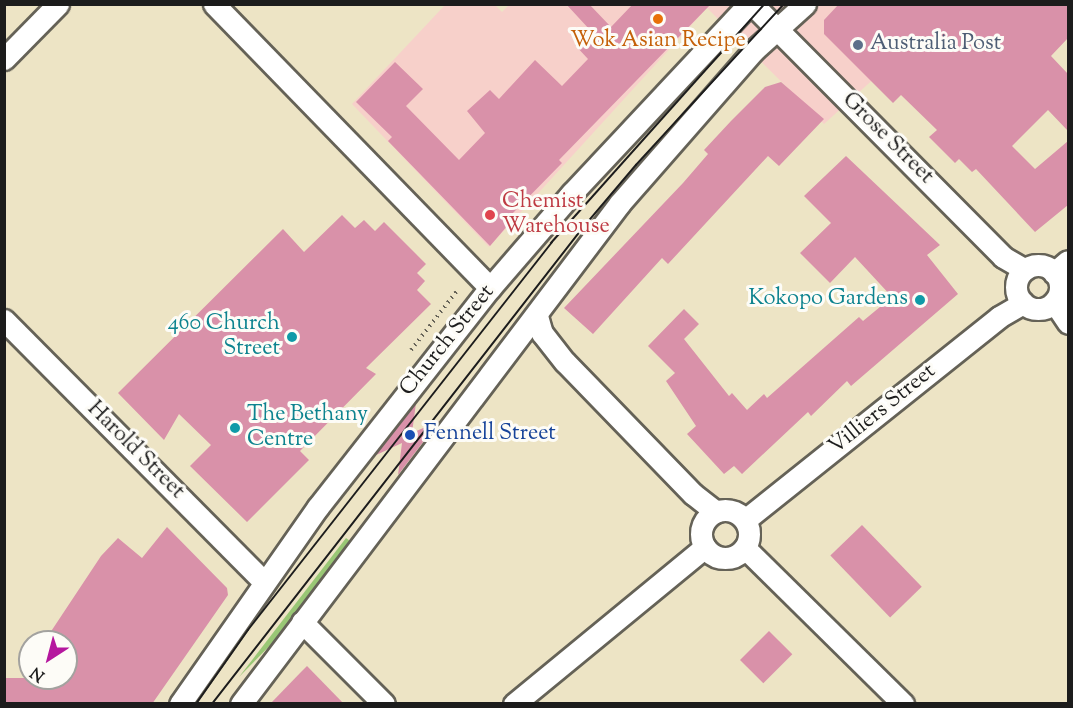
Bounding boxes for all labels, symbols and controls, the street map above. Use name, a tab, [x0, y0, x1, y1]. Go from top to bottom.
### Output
marker: Wok Asian Recipe	[651, 12, 665, 26]
place label: Wok Asian Recipe	[570, 29, 746, 55]
place label: Australia Post	[870, 32, 1001, 58]
marker: Australia Post	[851, 38, 865, 52]
street label: Grose Street	[836, 88, 938, 190]
place label: Chemist Warehouse	[502, 189, 610, 240]
marker: Chemist Warehouse	[483, 208, 497, 222]
street label: Church Street	[395, 280, 501, 402]
place label: Kokopo Gardens	[749, 287, 908, 313]
marker: Kokopo Gardens	[913, 293, 927, 307]
place label: 460 Church Street	[168, 311, 280, 362]
marker: 460 Church Street	[285, 330, 299, 344]
street label: Villiers Street	[824, 359, 942, 461]
street label: Harold Street	[81, 397, 189, 505]
place label: The Bethany Centre	[247, 402, 368, 454]
marker: The Bethany Centre	[228, 421, 242, 435]
place label: Fennell Street	[424, 422, 556, 448]
marker: Fennell Street	[401, 426, 419, 444]
north arrow	[18, 630, 78, 690]
text: N	[26, 660, 50, 686]

